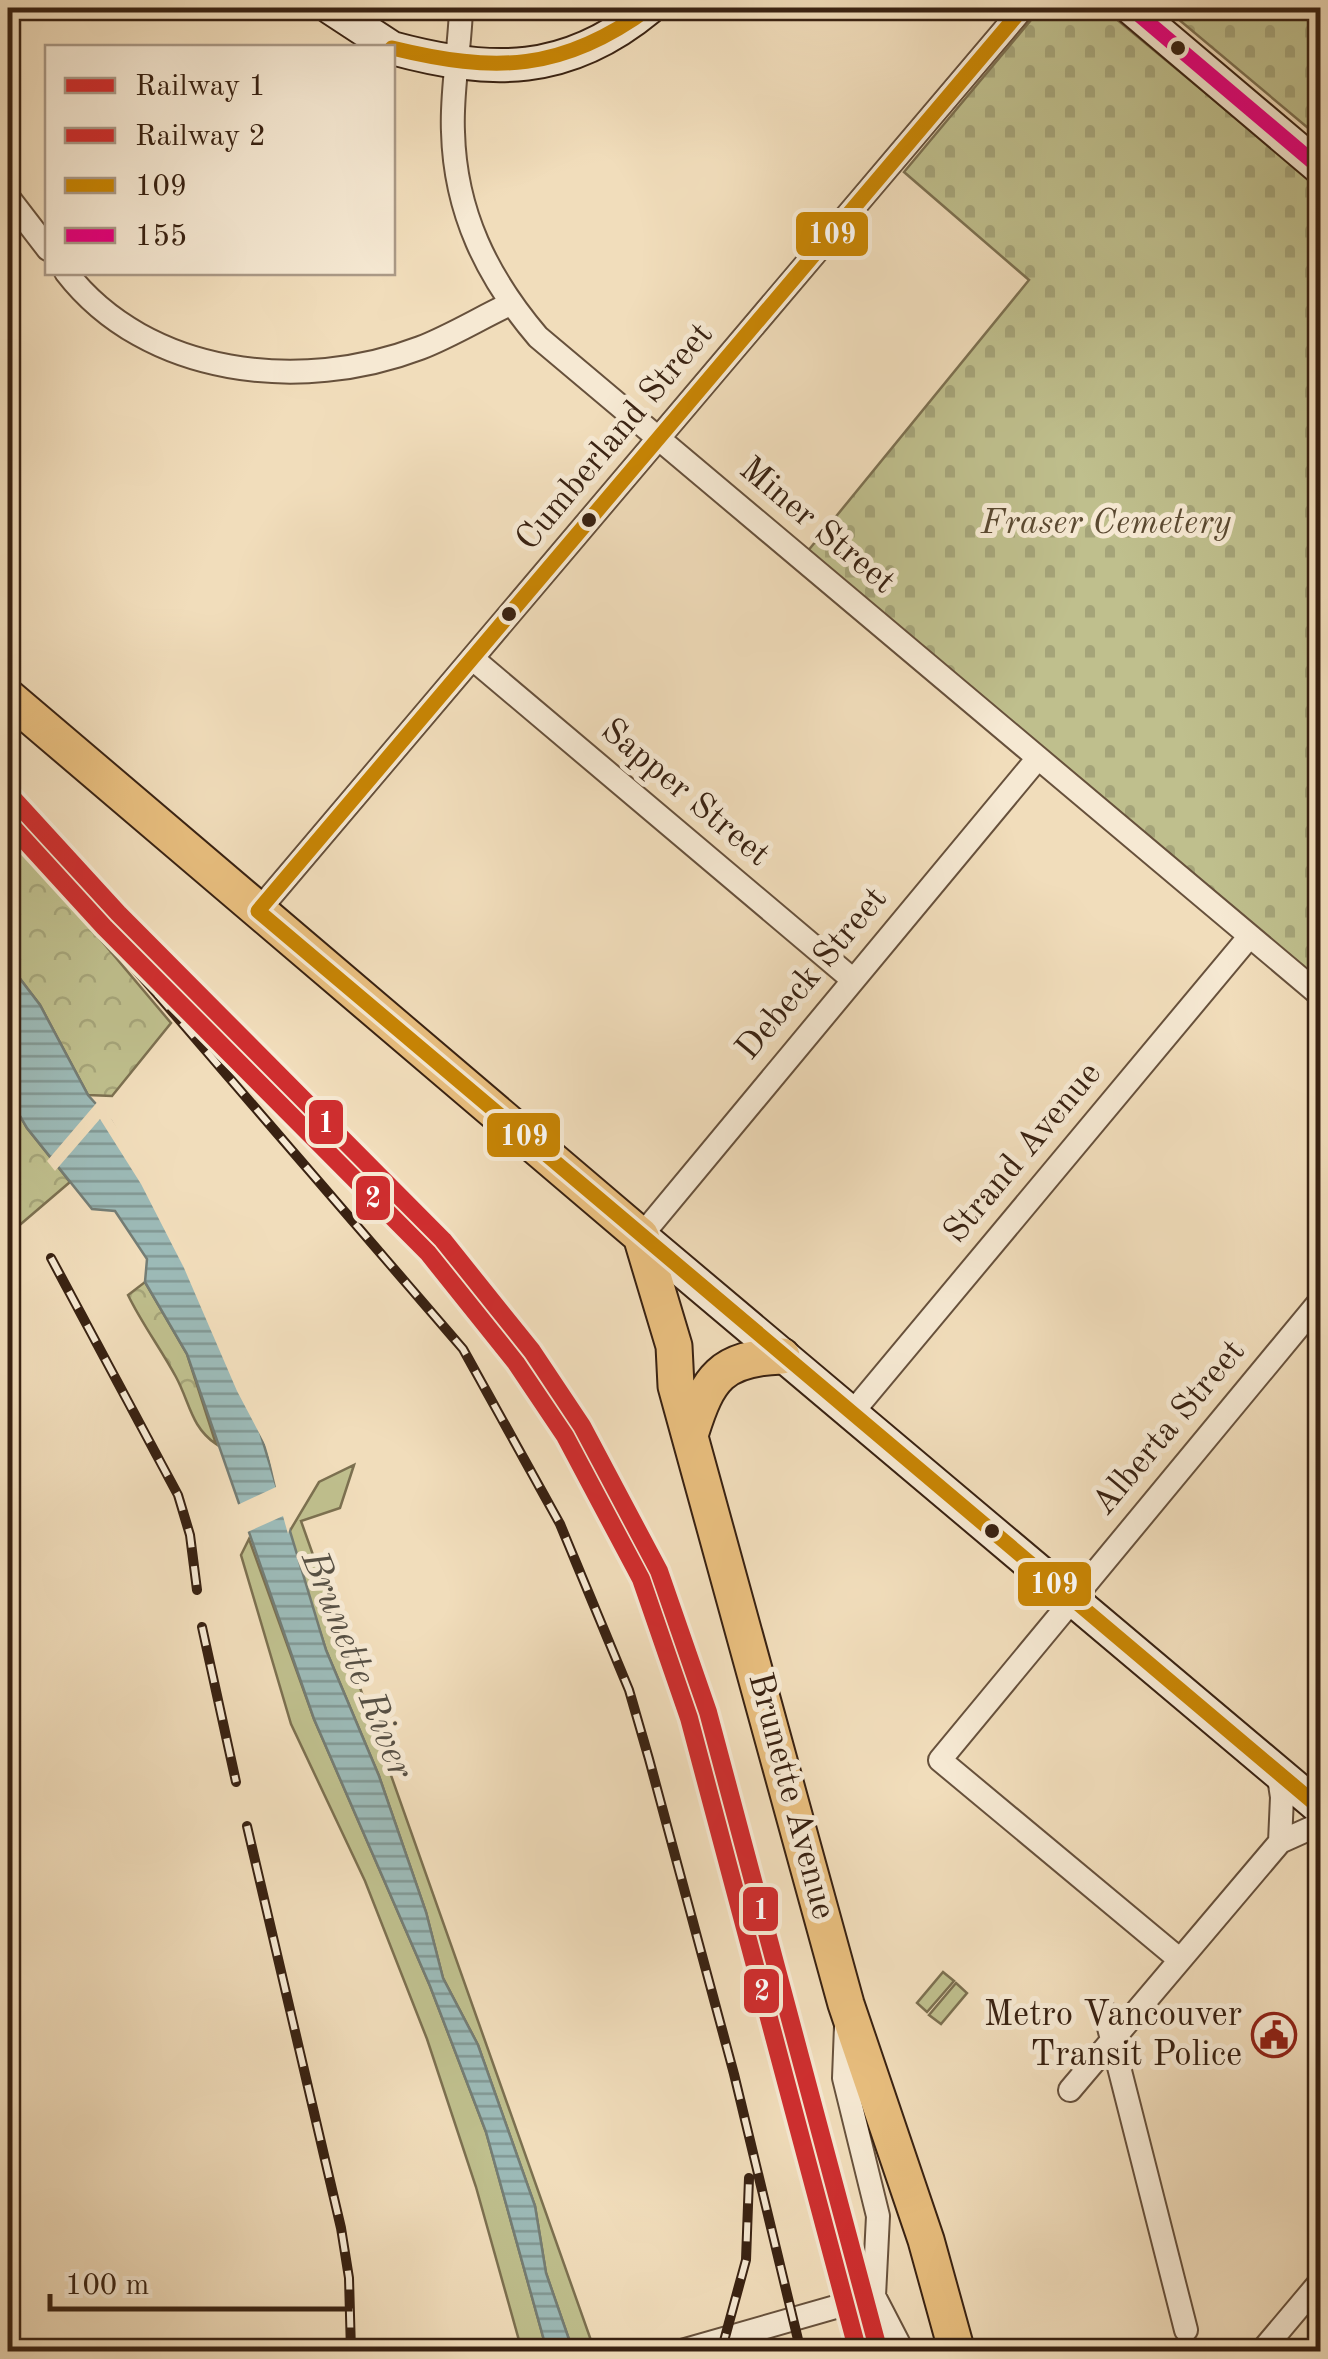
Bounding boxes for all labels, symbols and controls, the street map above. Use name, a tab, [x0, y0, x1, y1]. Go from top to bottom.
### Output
unlabelled marker	[1168, 38, 1188, 58]
legend	[45, 45, 395, 275]
text: Railway 1	[135, 72, 266, 102]
text: Railway 2	[135, 122, 266, 152]
text: 109	[135, 172, 187, 202]
line badge: 109	[794, 210, 870, 258]
text: 155	[135, 222, 187, 252]
text: 109	[808, 222, 856, 250]
street label: Cumberland Street	[510, 317, 720, 557]
street label: Miner Street	[733, 451, 901, 601]
park label: Fraser Cemetery	[980, 506, 1231, 541]
unlabelled marker	[579, 510, 599, 530]
unlabelled marker	[499, 604, 519, 624]
street label: Sapper Street	[594, 713, 776, 873]
street label: Debeck Street	[730, 881, 894, 1067]
street label: Strand Avenue	[938, 1056, 1108, 1250]
line badge: 1	[307, 1098, 345, 1146]
text: 1	[318, 1111, 334, 1139]
line badge: 109	[485, 1111, 562, 1159]
text: 109	[500, 1124, 548, 1152]
line badge: 2	[354, 1174, 392, 1222]
text: 2	[365, 1186, 381, 1214]
street label: Alberta Street	[1086, 1334, 1252, 1522]
unlabelled marker	[982, 1521, 1002, 1541]
water label: Brunette River	[293, 1545, 419, 1785]
line badge: 109	[1016, 1560, 1093, 1608]
text: 109	[1030, 1572, 1078, 1600]
street label: Brunette Avenue	[741, 1669, 841, 1923]
line badge: 1	[741, 1885, 780, 1933]
text: 1	[753, 1898, 769, 1926]
line badge: 2	[742, 1967, 781, 2015]
text: 2	[754, 1979, 770, 2007]
place label: Metro Vancouver Transit Police	[984, 1998, 1242, 2073]
public building icon: Metro Vancouver Transit Police	[1251, 2012, 1297, 2058]
scale bar	[50, 2249, 350, 2311]
text: 100 m	[65, 2271, 149, 2301]

